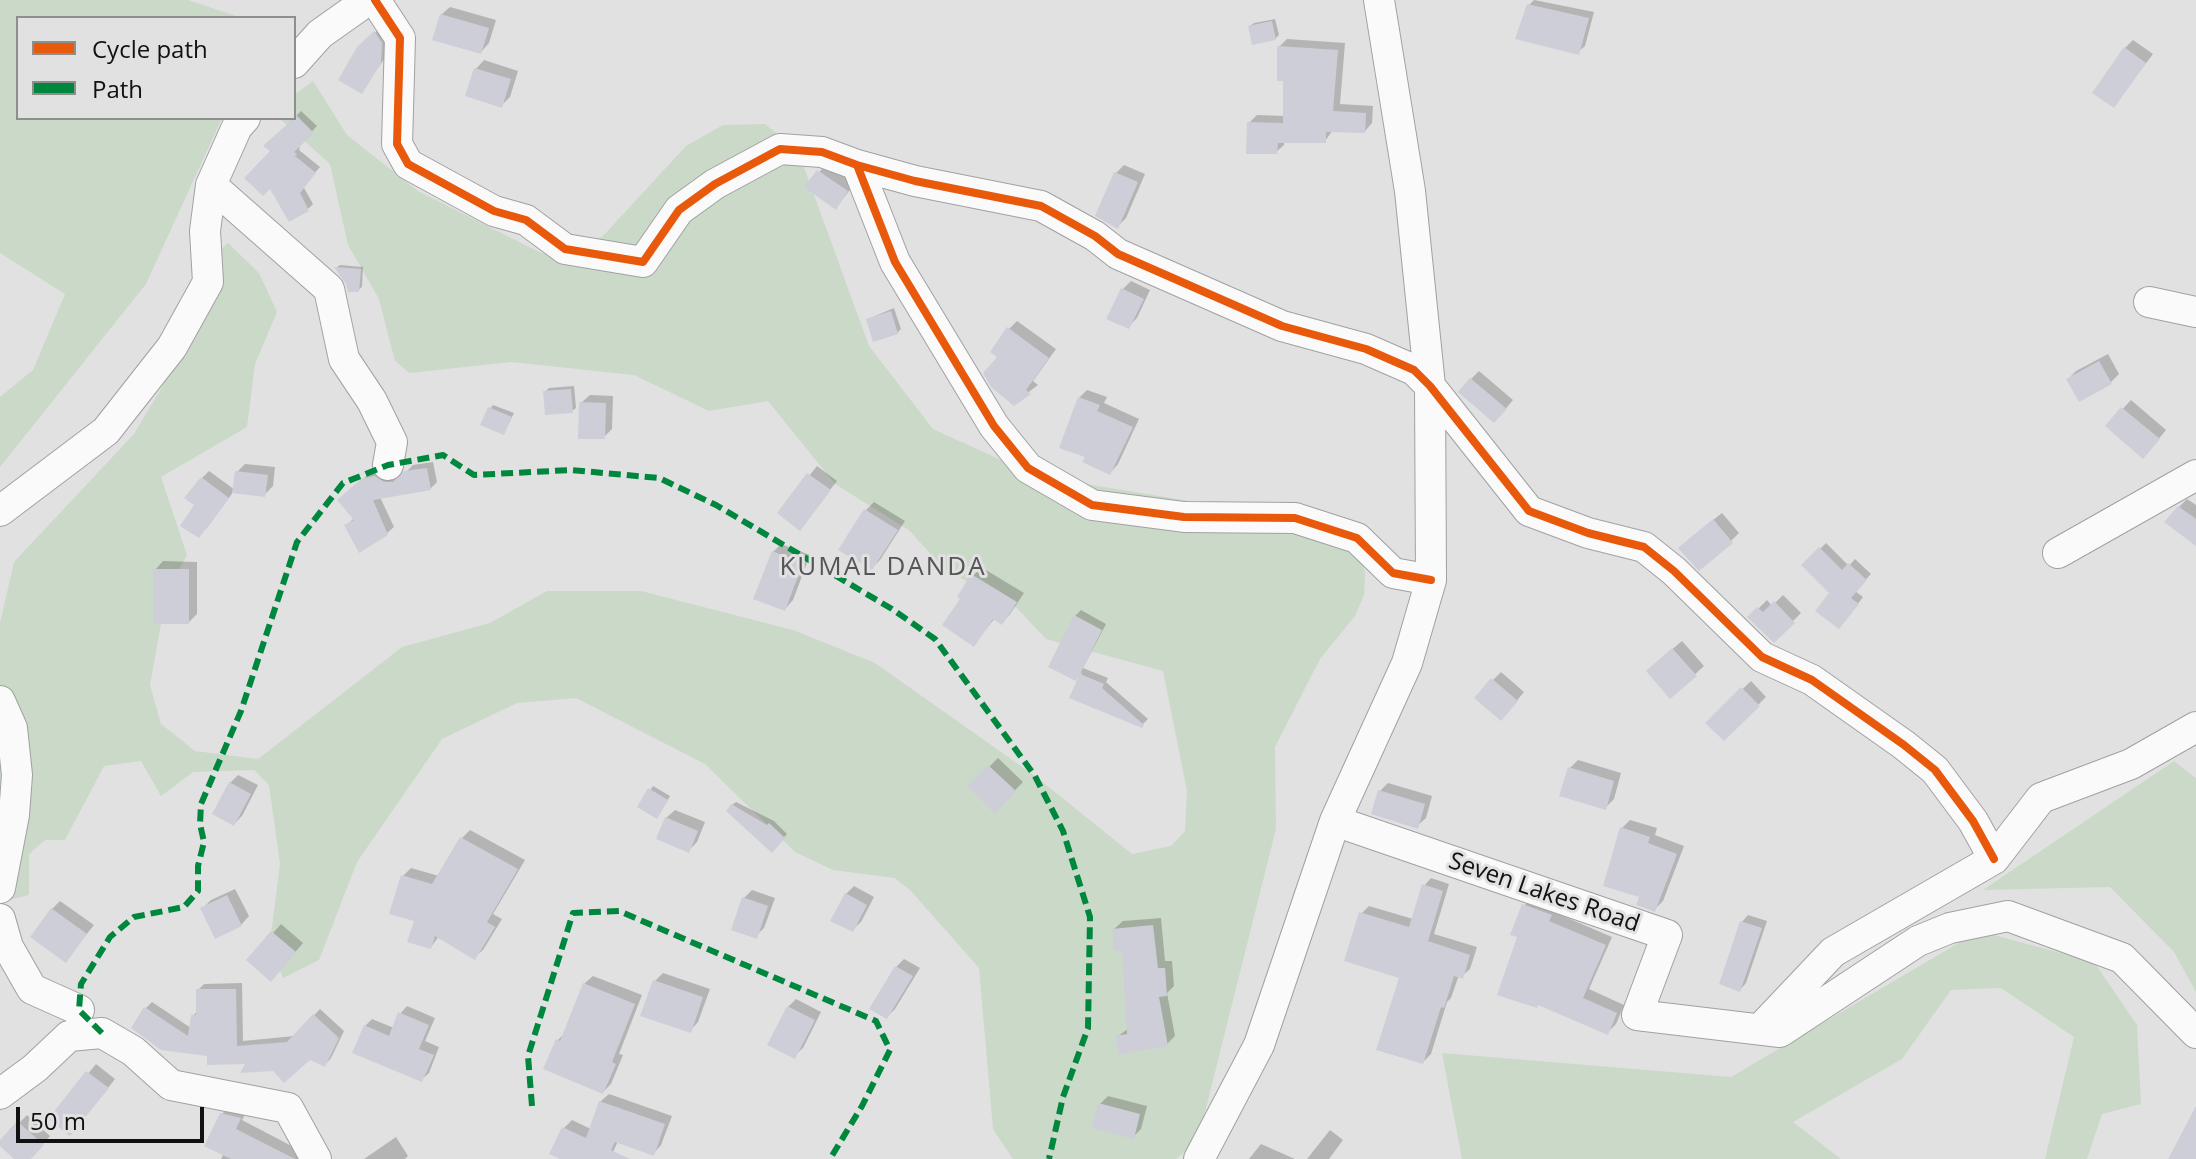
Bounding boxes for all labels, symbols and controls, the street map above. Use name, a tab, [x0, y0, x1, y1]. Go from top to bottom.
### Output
legend	[16, 16, 296, 120]
text: Cycle path	[92, 32, 208, 65]
text: Path	[92, 72, 143, 105]
district label: KUMAL DANDA	[779, 552, 987, 584]
street label: Seven Lakes Road	[1445, 847, 1643, 939]
scale bar	[20, 1091, 208, 1141]
text: 50 m	[30, 1104, 86, 1137]

